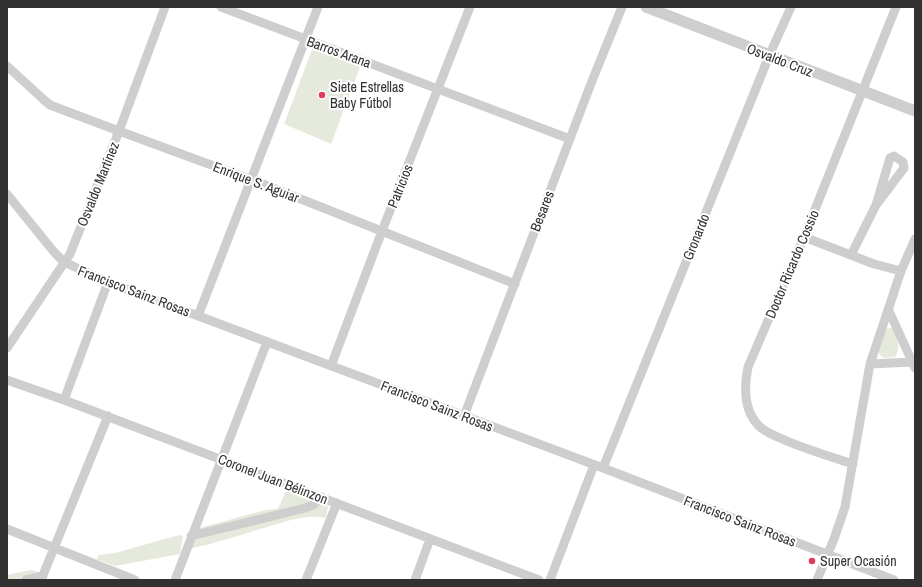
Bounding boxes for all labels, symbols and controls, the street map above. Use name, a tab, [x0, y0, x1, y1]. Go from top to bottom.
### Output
street label: Barros Arana	[304, 32, 374, 72]
street label: Osvaldo Cruz	[744, 39, 816, 81]
place label: Siete Estrellas Baby Fútbol	[330, 78, 404, 112]
marker: Siete Estrellas Baby Fútbol	[317, 90, 327, 100]
street label: Osvaldo Martínez	[73, 139, 123, 229]
street label: Enrique S. Aguiar	[210, 157, 302, 207]
street label: Patricios	[383, 161, 417, 210]
street label: Besares	[526, 188, 558, 234]
street label: Doctor Ricardo Cossio	[761, 207, 823, 321]
street label: Gronardo	[679, 211, 713, 263]
street label: Francisco Sainz Rosas	[75, 261, 193, 321]
street label: Francisco Sainz Rosas	[378, 376, 496, 436]
street label: Coronel Juan Bélinzon	[216, 450, 330, 508]
street label: Francisco Sainz Rosas	[681, 491, 799, 551]
place label: Super Ocasión	[820, 552, 897, 570]
marker: Super Ocasión	[807, 556, 817, 566]

